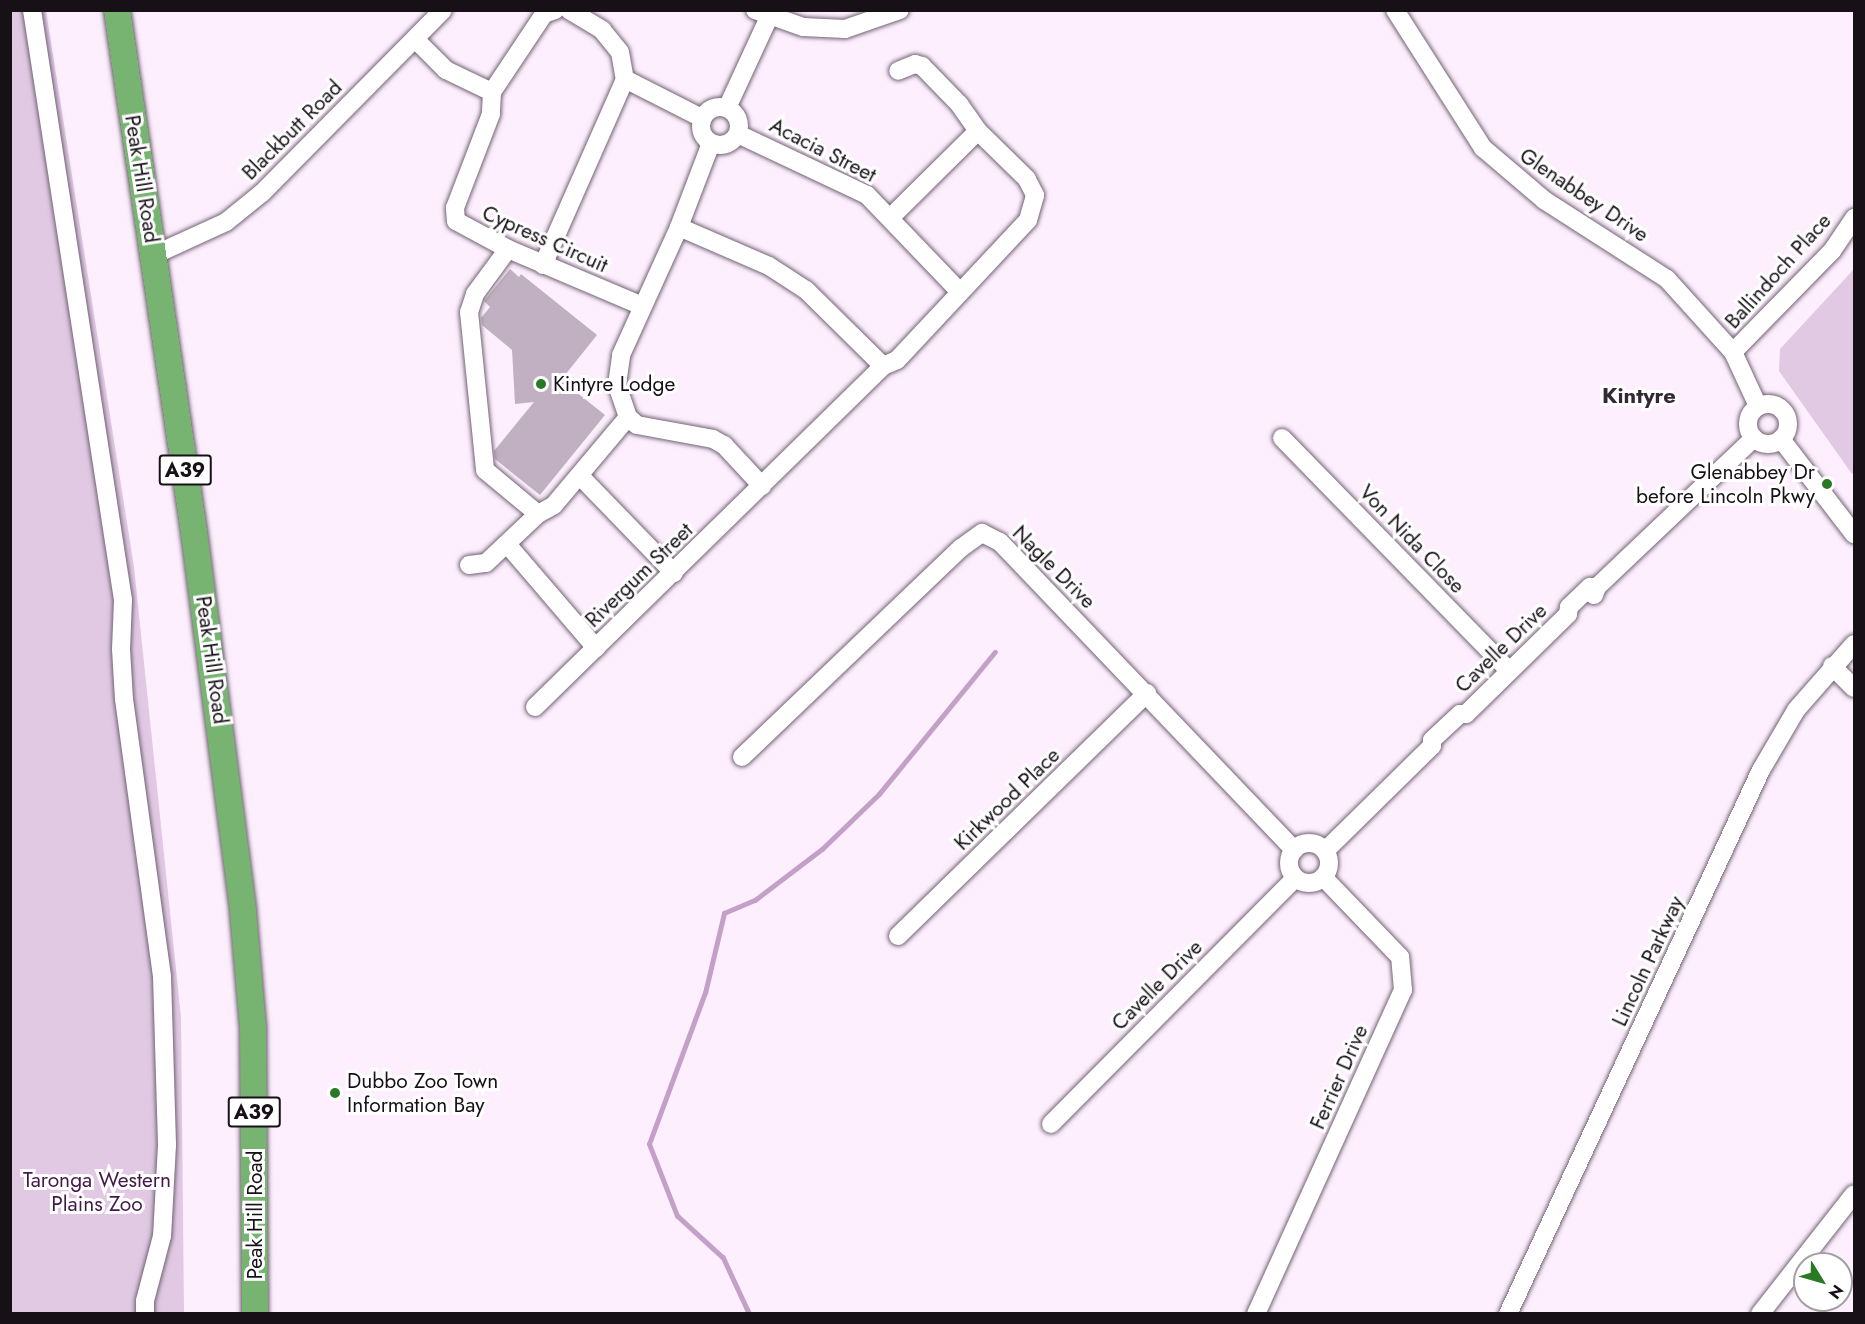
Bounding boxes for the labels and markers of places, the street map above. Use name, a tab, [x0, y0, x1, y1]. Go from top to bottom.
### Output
place label: Kintyre Lodge	[553, 371, 675, 397]
marker: Kintyre Lodge	[534, 377, 548, 391]
place label: Glenabbey Dr before Lincoln Pkwy	[1636, 459, 1815, 509]
marker: Glenabbey Dr before Lincoln Pkwy	[1820, 477, 1834, 491]
place label: Dubbo Zoo Town Information Bay	[347, 1068, 498, 1118]
marker: Dubbo Zoo Town Information Bay	[328, 1086, 342, 1100]

